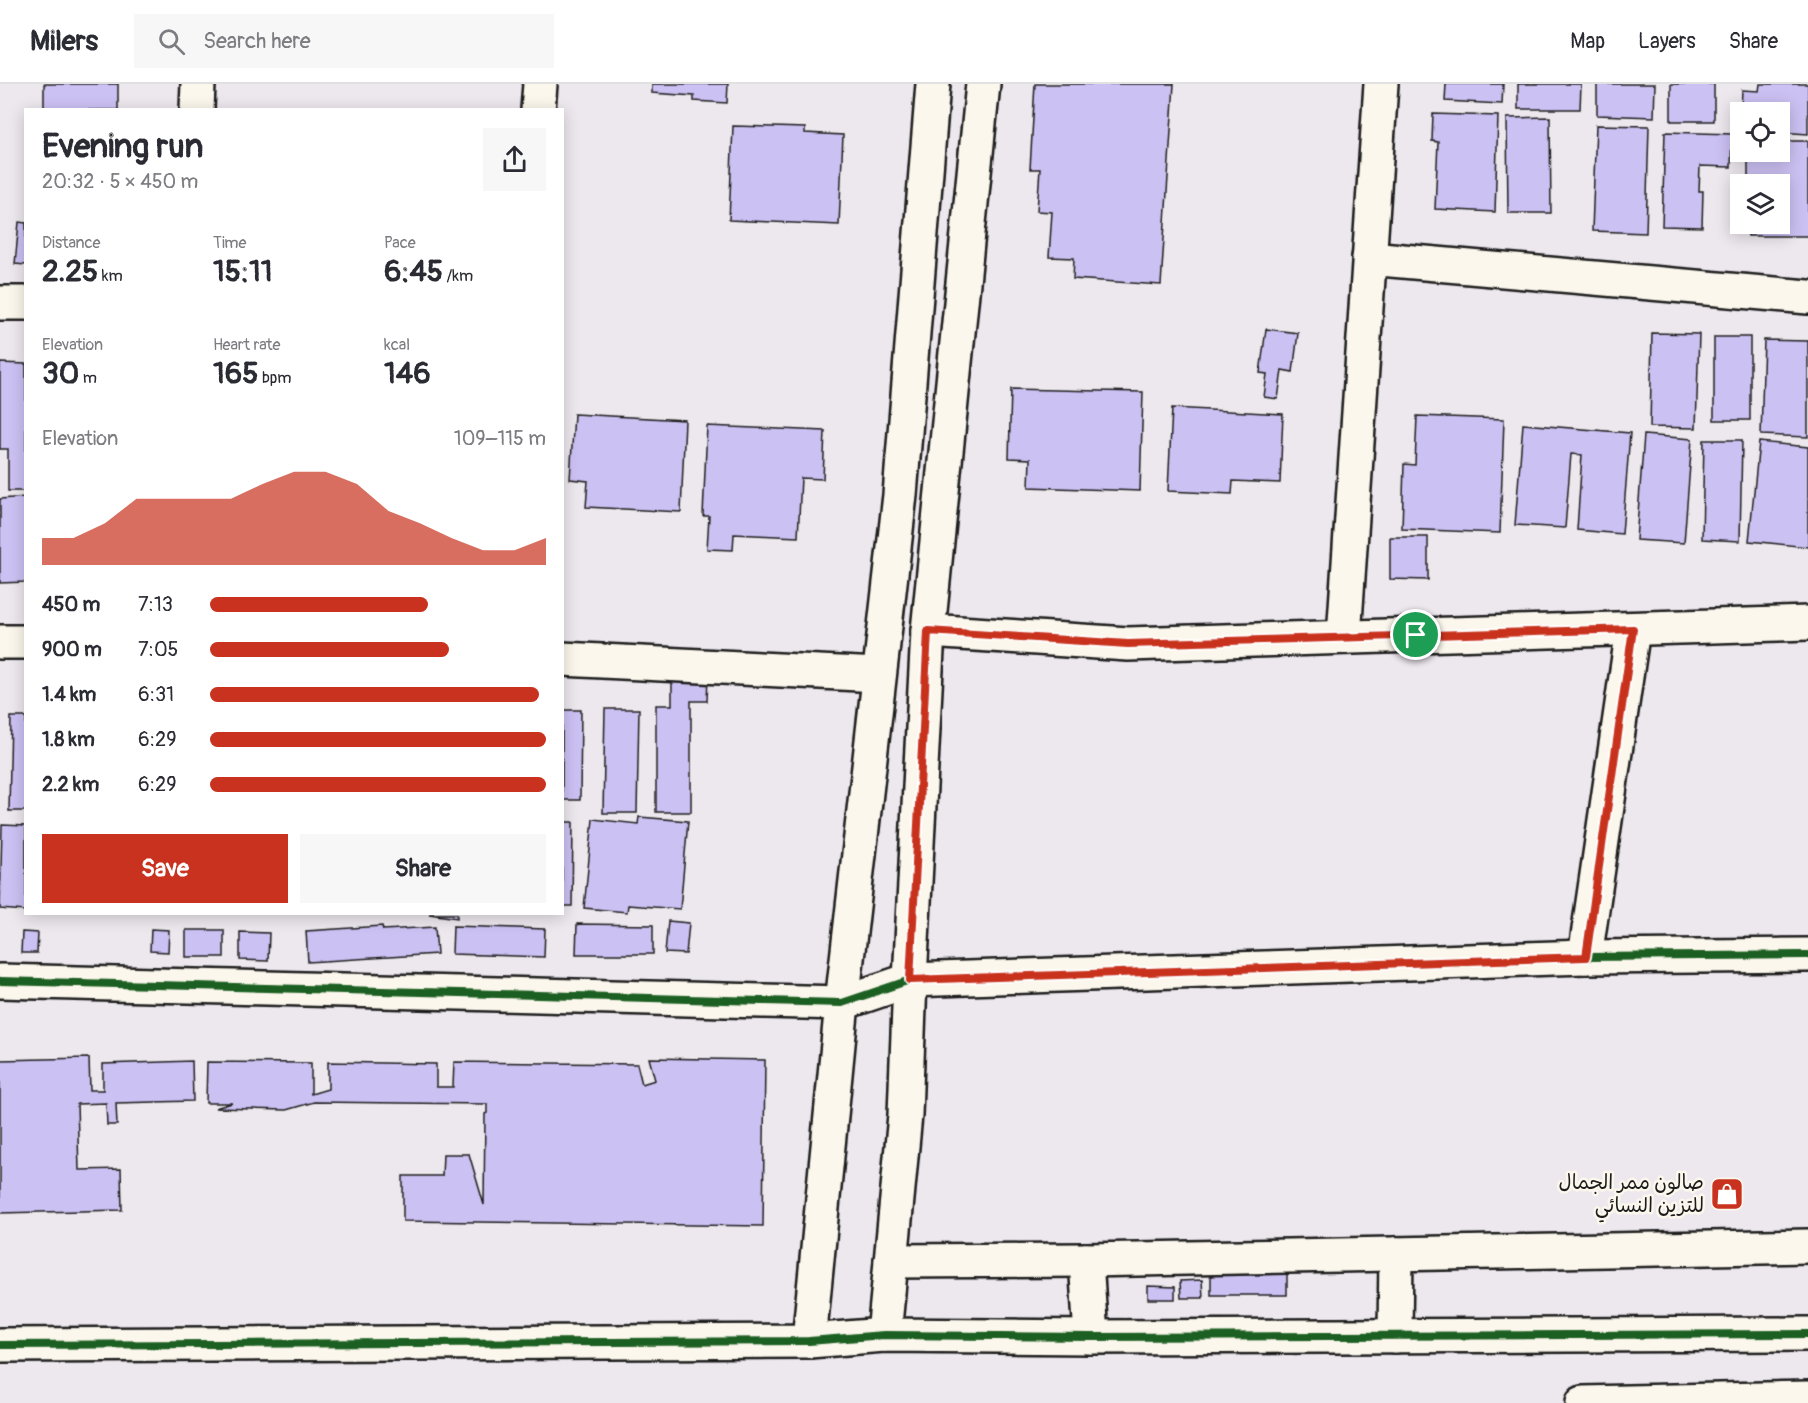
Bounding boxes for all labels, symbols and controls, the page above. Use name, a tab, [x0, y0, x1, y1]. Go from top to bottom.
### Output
search box	[134, 14, 554, 68]
text: Milers	[30, 24, 98, 59]
icon: search	[155, 25, 188, 58]
text: Search here	[203, 27, 311, 55]
text: Map	[1570, 28, 1605, 55]
text: Layers	[1638, 28, 1696, 55]
text: Share	[1729, 28, 1778, 55]
map controls	[1730, 102, 1790, 234]
button: locate	[1730, 102, 1790, 162]
text: Evening run	[42, 126, 203, 167]
button: share	[483, 128, 546, 191]
text: 20:32 · 5 × 450 m	[42, 169, 198, 194]
button: layers	[1730, 174, 1790, 234]
text: Distance	[42, 233, 101, 253]
text: Time	[213, 233, 246, 253]
text: Pace	[384, 233, 416, 253]
text: 2.25	[42, 253, 98, 290]
text: 15:11	[213, 253, 272, 290]
text: 6:45	[384, 253, 443, 290]
text: km	[98, 266, 123, 286]
text: /km	[443, 266, 473, 286]
text: Elevation	[42, 335, 103, 355]
text: Heart rate	[213, 335, 280, 355]
text: kcal	[384, 335, 410, 355]
text: 30	[42, 355, 79, 392]
text: 165	[213, 355, 258, 392]
text: 146	[384, 355, 431, 392]
text: m	[79, 368, 97, 388]
text: bpm	[258, 368, 292, 388]
text: Elevation	[42, 426, 118, 451]
text: 109–115 m	[454, 426, 546, 451]
text: 450 m	[42, 592, 100, 617]
text: 7:13	[138, 592, 173, 617]
pin	[1390, 609, 1441, 660]
icon: arrive	[1399, 618, 1432, 651]
text: 900 m	[42, 637, 102, 662]
text: 7:05	[138, 637, 178, 662]
text: 1.4 km	[42, 682, 96, 707]
text: 6:31	[138, 682, 174, 707]
text: 1.8 km	[42, 727, 95, 752]
text: 6:29	[138, 727, 176, 752]
text: 2.2 km	[42, 772, 99, 797]
text: 6:29	[138, 772, 176, 797]
button: Save	[42, 834, 288, 903]
button: Share	[300, 834, 546, 903]
place label: صالون ممر الجمال للتزين النسائي	[1559, 1170, 1704, 1223]
shop icon: صالون ممر الجمال للتزين النسائي	[1709, 1176, 1745, 1212]

